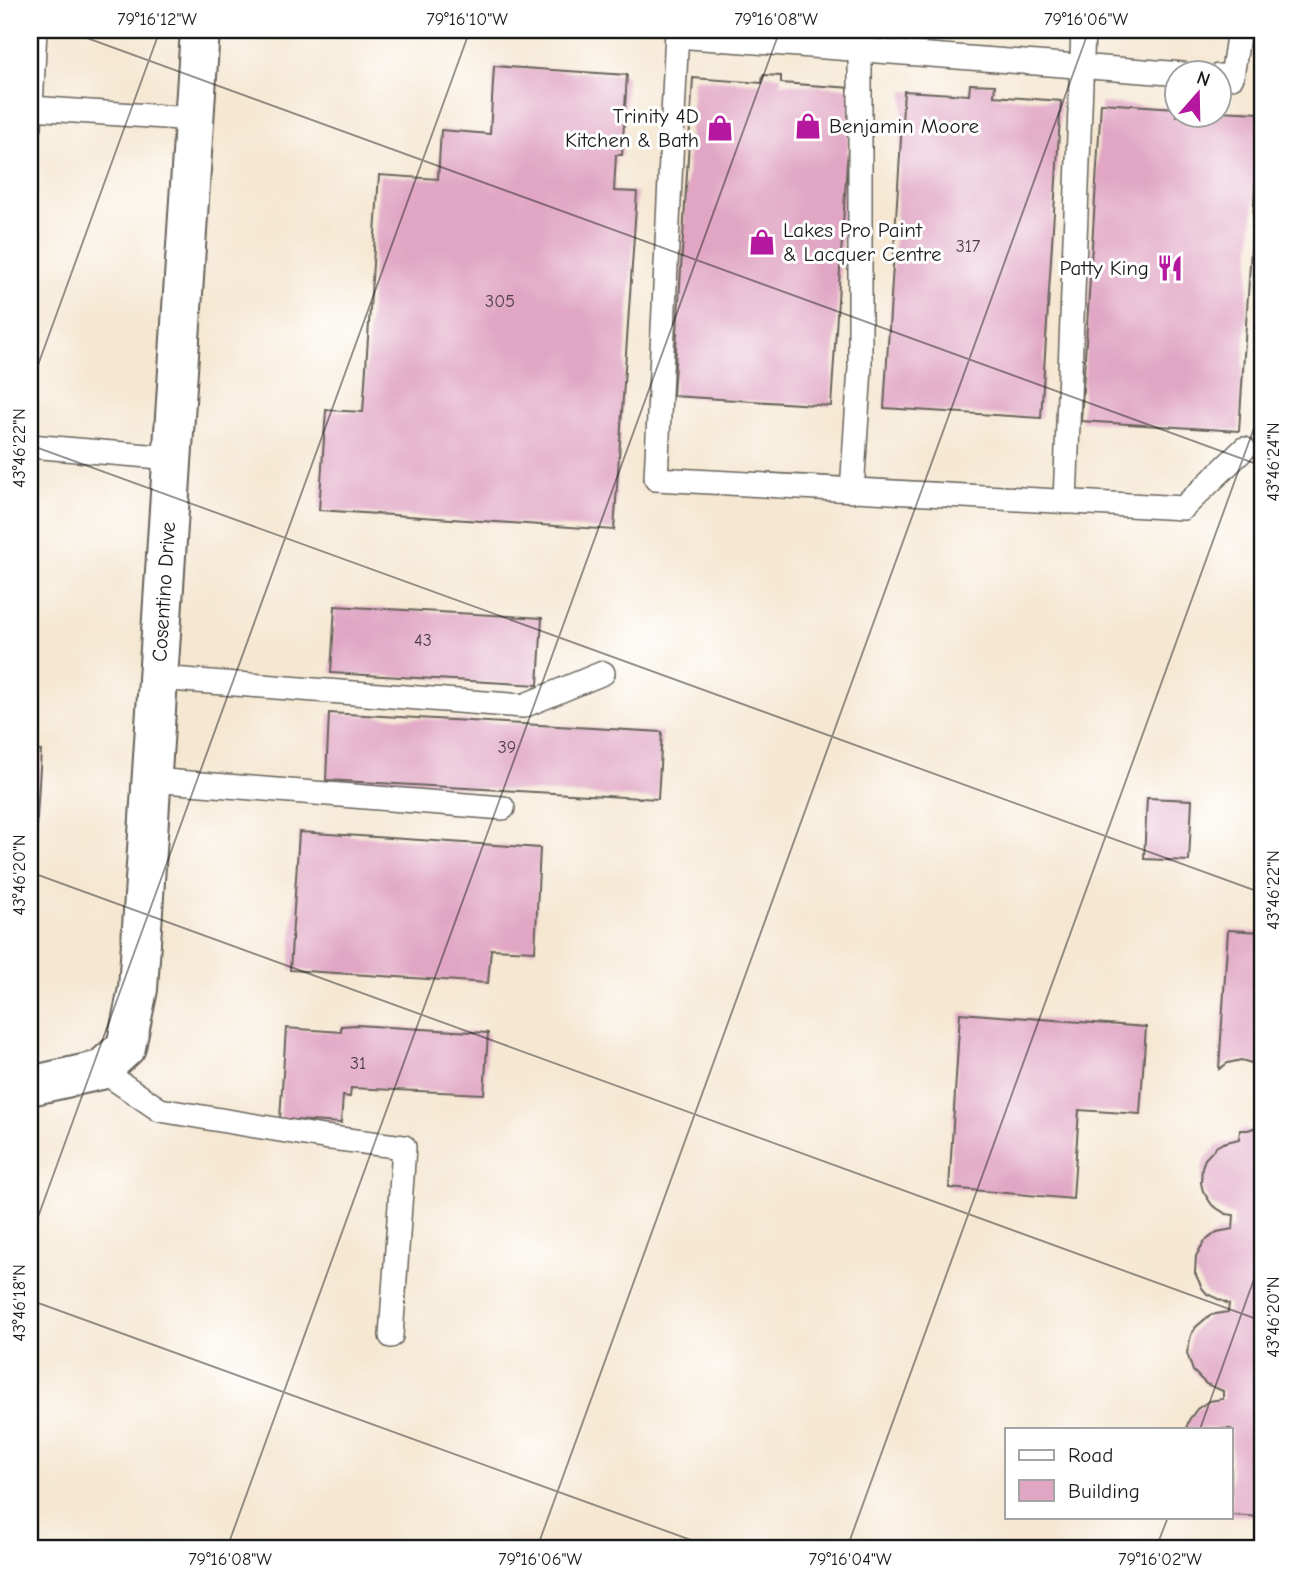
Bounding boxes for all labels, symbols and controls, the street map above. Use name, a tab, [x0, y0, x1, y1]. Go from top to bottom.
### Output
text: 79°16'12"W	[117, 9, 197, 30]
text: 79°16'10"W	[426, 9, 508, 30]
text: 79°16'08"W	[734, 9, 818, 30]
text: 79°16'06"W	[1044, 9, 1128, 30]
north arrow	[1162, 60, 1232, 130]
text: N	[1194, 67, 1213, 91]
place label: Trinity 4D Kitchen & Bath	[565, 104, 699, 152]
shop icon: Benjamin Moore	[793, 111, 823, 141]
shop icon: Trinity 4D Kitchen & Bath	[705, 113, 735, 143]
place label: Benjamin Moore	[829, 114, 979, 138]
place label: Lakes Pro Paint & Lacquer Centre	[783, 218, 942, 266]
shop icon: Lakes Pro Paint & Lacquer Centre	[747, 227, 777, 257]
house number: 317	[956, 236, 981, 257]
restaurant icon: Patty King	[1155, 253, 1185, 283]
place label: Patty King	[1060, 256, 1149, 280]
house number: 305	[485, 291, 515, 312]
text: 43°46'22"N	[9, 408, 30, 488]
text: 43°46'24"N	[1263, 422, 1284, 502]
street label: Cosentino Drive	[147, 521, 180, 663]
house number: 43	[414, 630, 432, 651]
house number: 39	[498, 737, 516, 758]
text: 43°46'20"N	[9, 834, 30, 916]
text: 43°46'22"N	[1263, 850, 1284, 930]
house number: 31	[350, 1053, 366, 1074]
text: 43°46'18"N	[9, 1264, 30, 1342]
text: 43°46'20"N	[1263, 1276, 1284, 1358]
legend	[1005, 1428, 1232, 1518]
text: Road	[1068, 1443, 1113, 1467]
text: Building	[1068, 1479, 1140, 1503]
text: 79°16'08"W	[188, 1549, 272, 1570]
text: 79°16'06"W	[498, 1549, 582, 1570]
text: 79°16'04"W	[808, 1549, 892, 1570]
text: 79°16'02"W	[1118, 1549, 1202, 1570]

